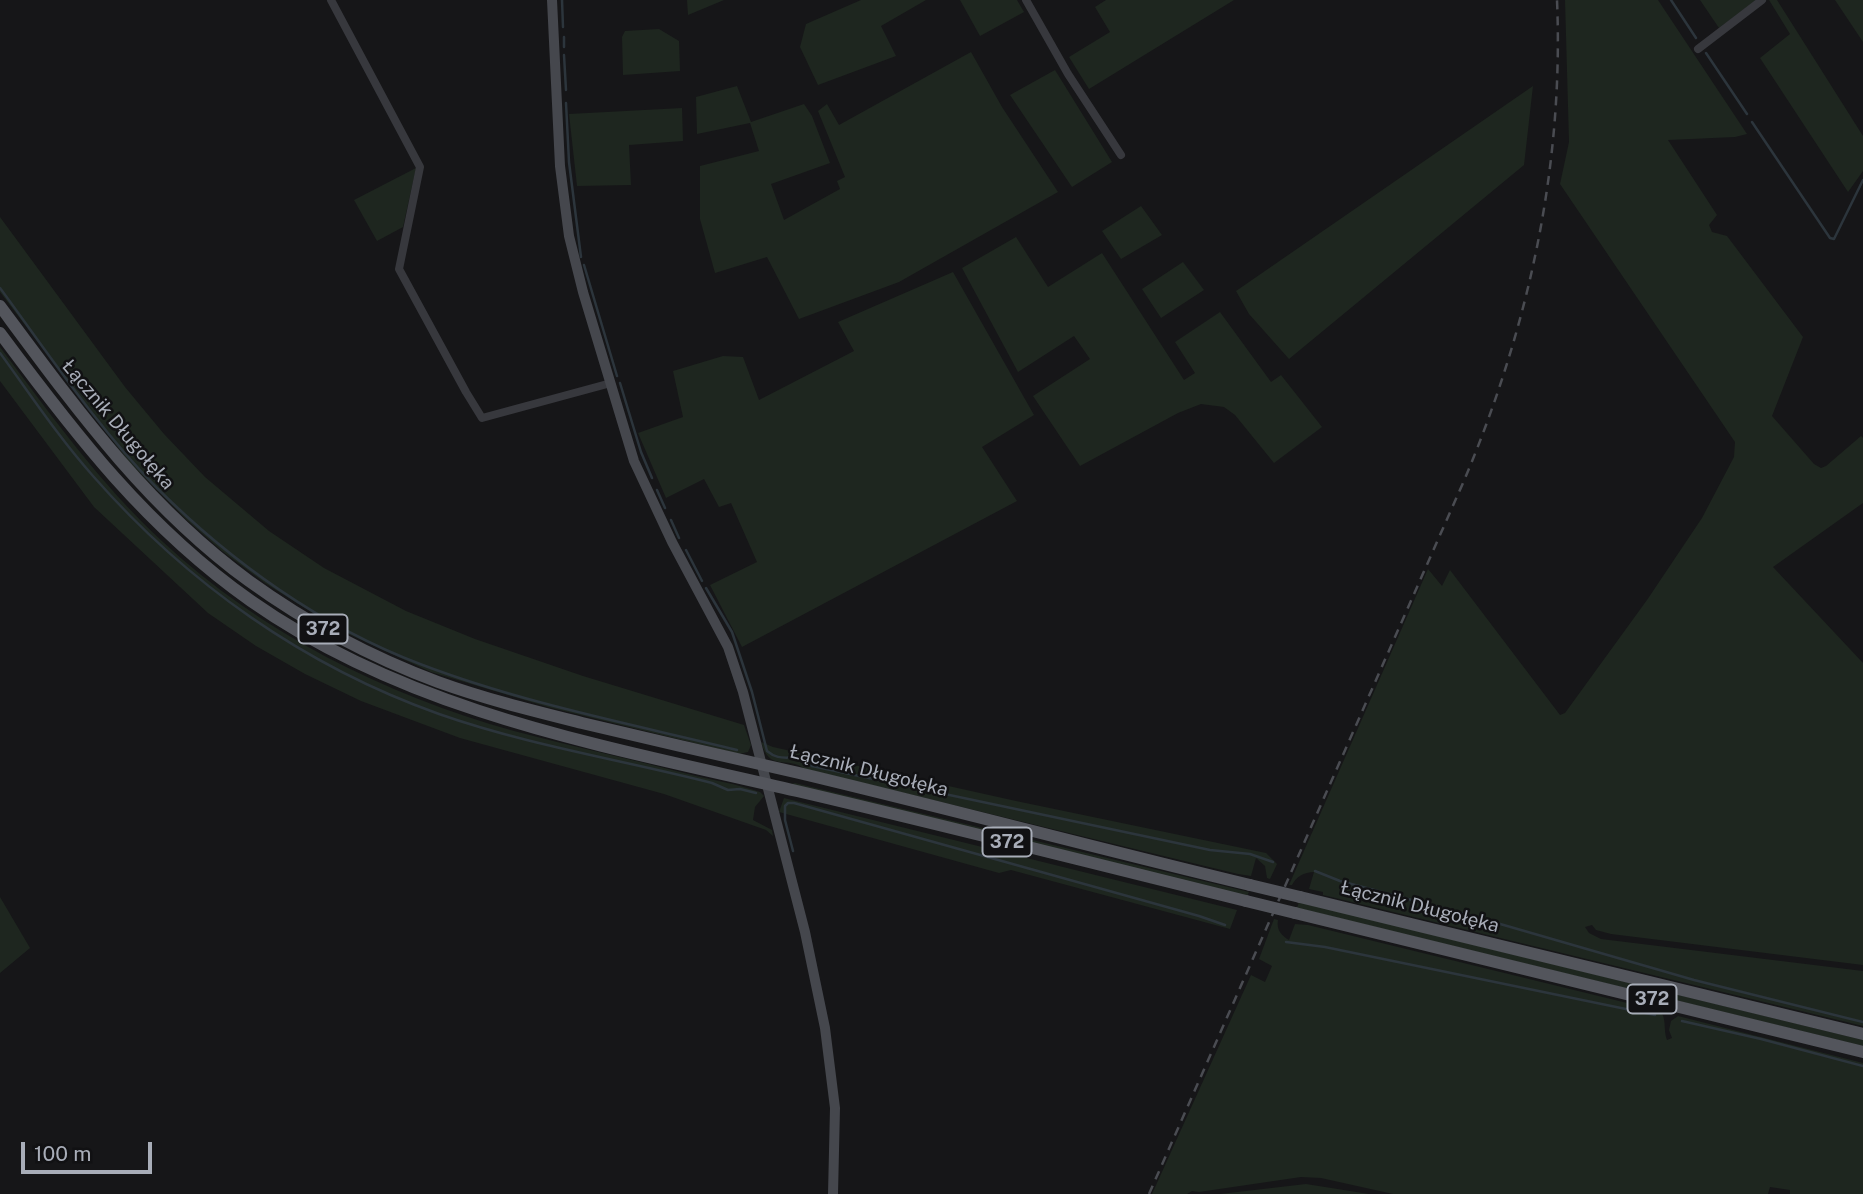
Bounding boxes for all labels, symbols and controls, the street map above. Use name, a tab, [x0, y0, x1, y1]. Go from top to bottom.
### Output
street label: Łącznik Długołęka	[57, 356, 179, 494]
road number: 372	[298, 614, 348, 644]
street label: Łącznik Długołęka	[788, 740, 950, 802]
road number: 372	[982, 828, 1032, 856]
street label: Łącznik Długołęka	[1339, 876, 1501, 938]
road number: 372	[1628, 984, 1676, 1014]
scale bar	[24, 1128, 156, 1172]
text: 100 m	[34, 1141, 91, 1166]

